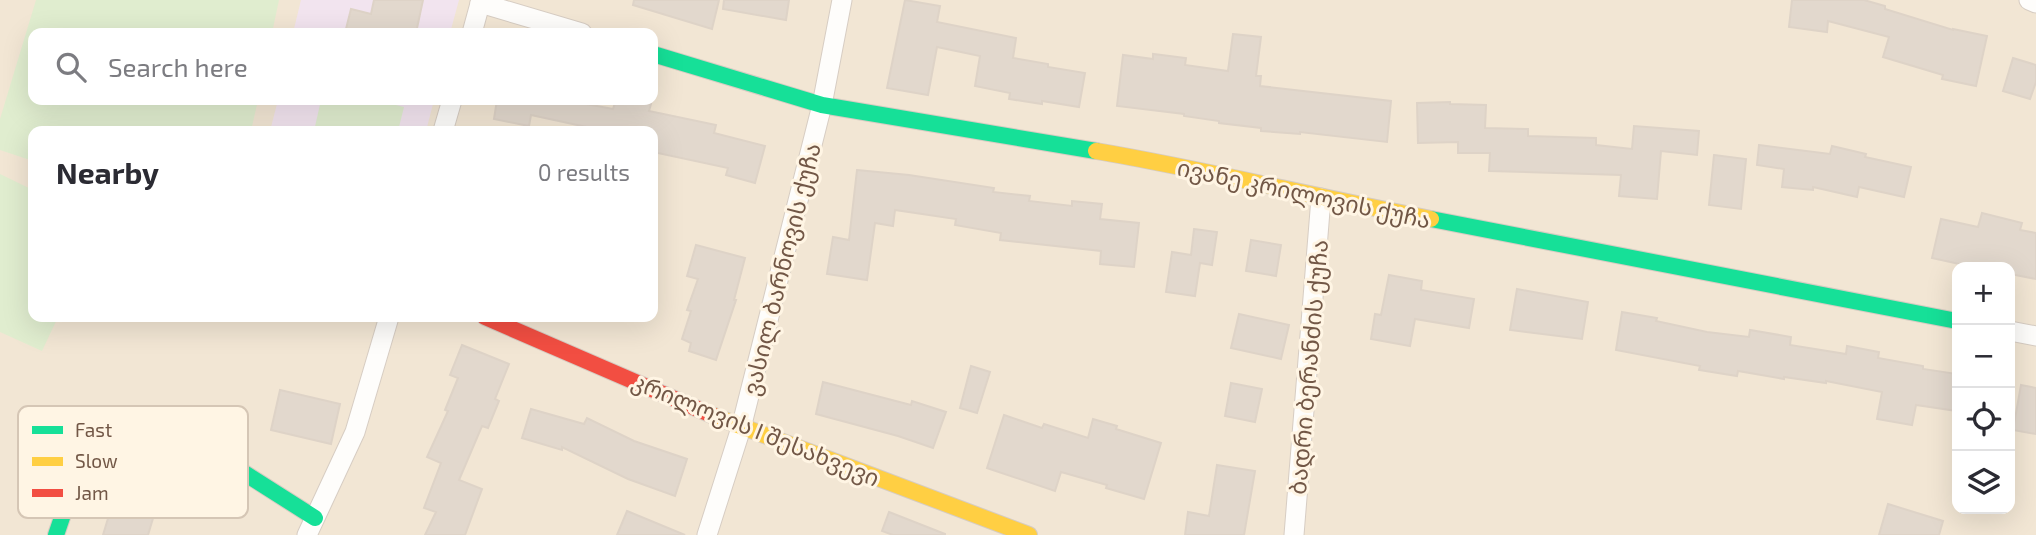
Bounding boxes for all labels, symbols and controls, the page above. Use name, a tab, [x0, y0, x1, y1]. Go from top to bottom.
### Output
search box	[28, 28, 658, 105]
icon: search	[52, 48, 90, 86]
text: Search here	[108, 51, 248, 82]
street label: ვასილ ბარნოვის ქუჩა	[736, 140, 827, 398]
street label: ივანე კრილოვის ქუჩა	[1175, 152, 1433, 234]
text: Nearby	[56, 154, 159, 190]
text: 0 results	[538, 158, 630, 186]
street label: ბადრი ბერანძის ქუჩა	[1283, 238, 1334, 496]
map controls	[1952, 262, 2015, 514]
button: +	[1952, 262, 2015, 325]
button: −	[1952, 325, 2015, 388]
street label: კრილოვის I შესახვევი	[628, 366, 884, 492]
button: locate	[1952, 388, 2015, 451]
legend	[18, 406, 248, 518]
text: Fast	[75, 418, 112, 441]
text: Slow	[75, 449, 118, 472]
button: layers	[1952, 451, 2015, 514]
text: Jam	[75, 481, 109, 504]

